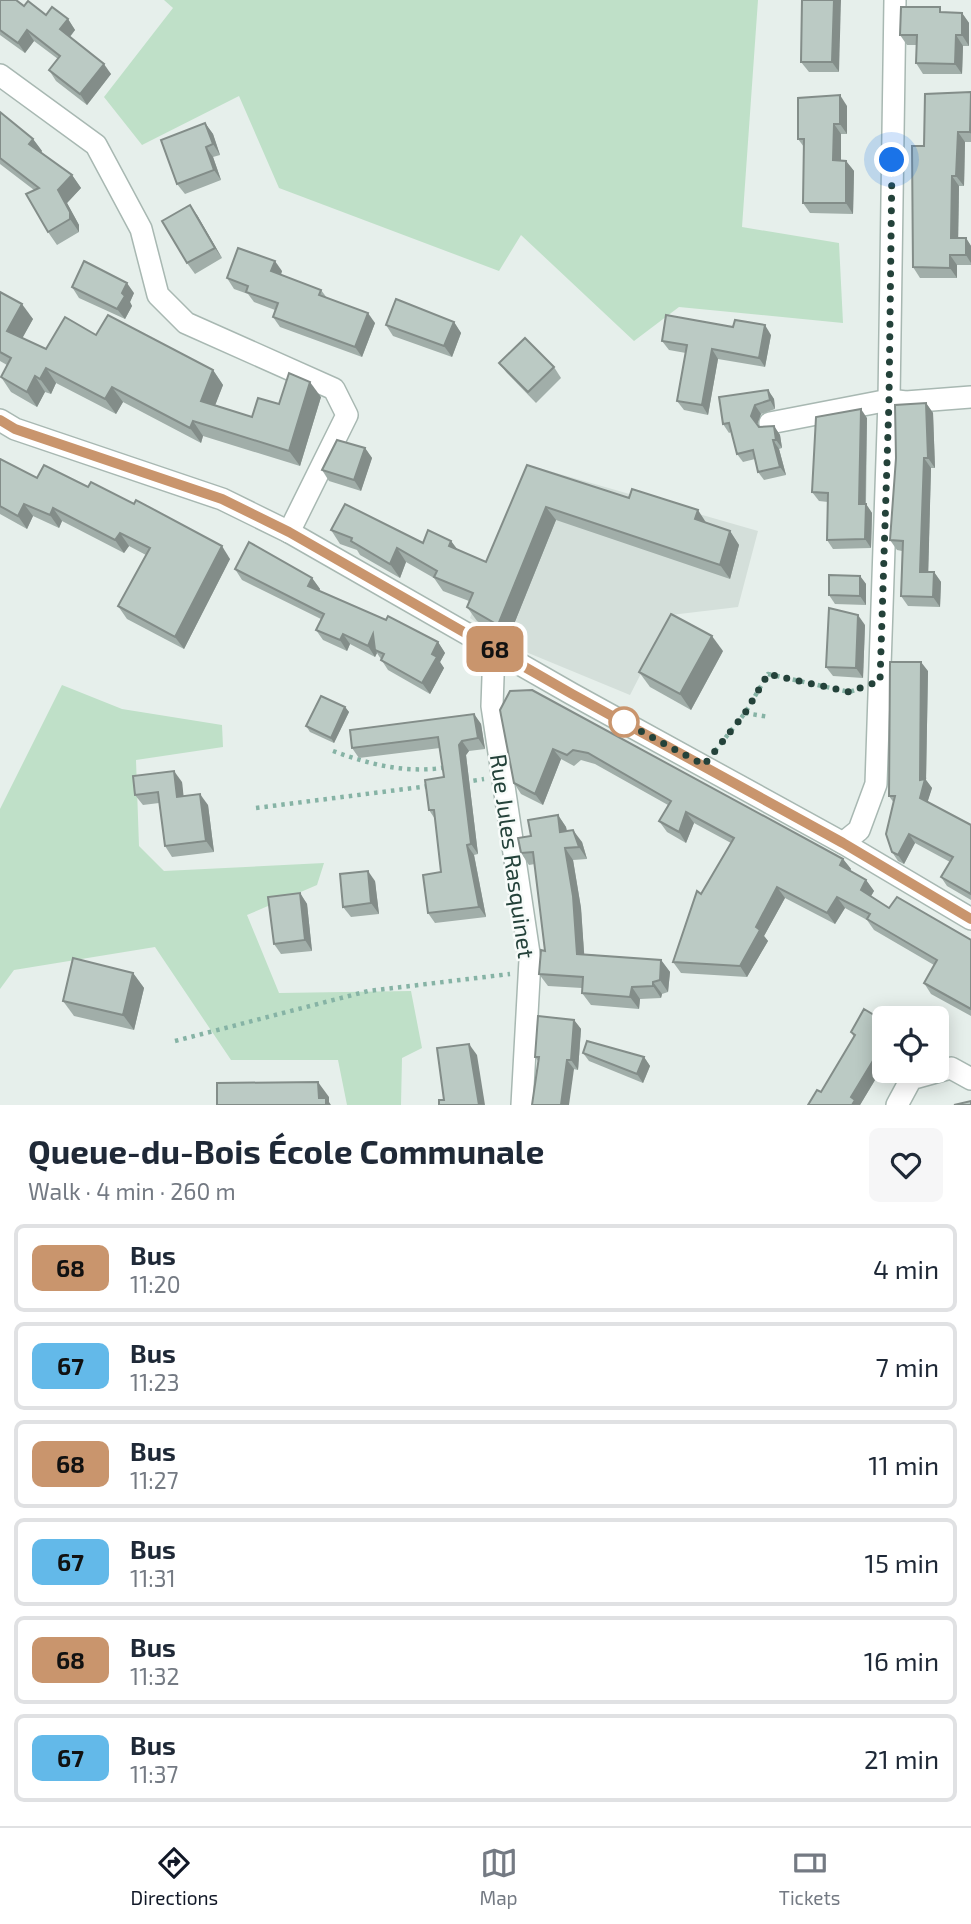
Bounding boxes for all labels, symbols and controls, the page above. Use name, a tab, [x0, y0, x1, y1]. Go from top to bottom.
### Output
your location	[874, 142, 909, 177]
line badge: 68	[463, 626, 526, 672]
text: 68	[480, 634, 510, 663]
unlabelled marker	[609, 707, 639, 737]
street label: Rue Jules Rasquinet	[485, 752, 541, 960]
map controls	[872, 1006, 949, 1083]
button: locate	[872, 1006, 949, 1083]
button: heart	[869, 1128, 943, 1202]
text: Queue-du-Bois École Communale	[28, 1131, 544, 1171]
text: Walk · 4 min · 260 m	[28, 1177, 236, 1205]
text: Bus	[130, 1239, 176, 1270]
text: 68	[56, 1253, 85, 1282]
text: 4 min	[873, 1253, 939, 1284]
text: 11:20	[130, 1270, 181, 1298]
text: Bus	[130, 1337, 176, 1368]
text: 67	[57, 1351, 84, 1380]
text: 7 min	[876, 1351, 939, 1382]
text: 11:23	[130, 1368, 179, 1396]
text: Bus	[130, 1435, 176, 1466]
text: 68	[56, 1449, 85, 1478]
text: 11 min	[868, 1449, 939, 1480]
text: 11:27	[130, 1466, 178, 1494]
text: Bus	[130, 1533, 176, 1564]
text: 67	[57, 1547, 84, 1576]
text: 15 min	[865, 1547, 939, 1578]
text: 11:31	[130, 1564, 176, 1592]
text: Bus	[130, 1631, 176, 1662]
text: 68	[56, 1645, 85, 1674]
text: 16 min	[864, 1645, 939, 1676]
text: 11:32	[130, 1662, 179, 1690]
text: Bus	[130, 1729, 176, 1760]
text: 67	[57, 1743, 84, 1772]
text: 21 min	[864, 1743, 939, 1774]
text: 11:37	[130, 1760, 178, 1788]
tab: Directions	[131, 1844, 218, 1909]
tab: Map	[479, 1844, 518, 1909]
tab: Tickets	[779, 1844, 840, 1909]

